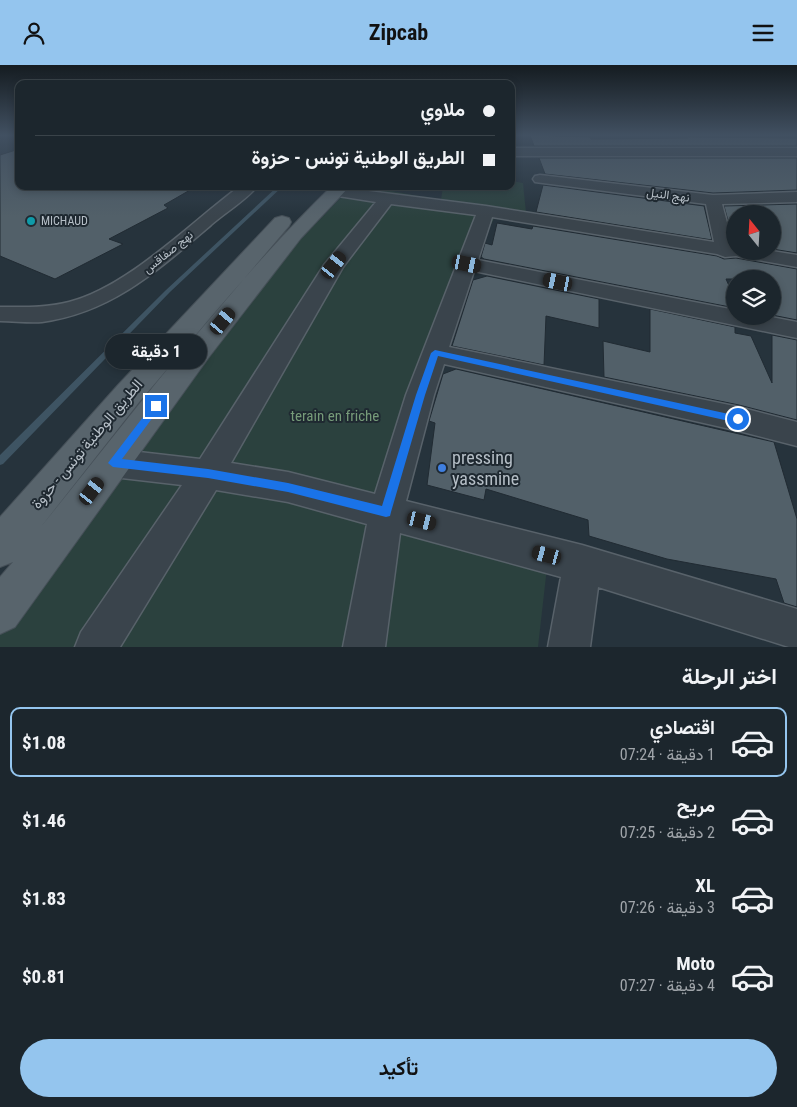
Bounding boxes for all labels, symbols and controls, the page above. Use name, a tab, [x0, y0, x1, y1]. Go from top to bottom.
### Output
icon: person	[20, 19, 48, 47]
icon: menu	[749, 19, 777, 47]
text: Zipcab	[369, 20, 428, 45]
text: ملاوي	[421, 98, 465, 121]
text: الطريق الوطنية تونس - حزوة	[251, 146, 465, 169]
street label: نهج النيل	[645, 185, 690, 207]
north arrow	[726, 205, 781, 260]
map controls	[726, 205, 781, 325]
place label: MICHAUD	[41, 214, 88, 228]
marker: MICHAUD	[25, 215, 37, 227]
street label: نهج صفاقس	[140, 228, 197, 278]
car	[318, 249, 349, 281]
car	[450, 254, 483, 274]
button: layers	[726, 270, 781, 325]
car	[541, 272, 574, 292]
car	[207, 305, 238, 337]
callout: 1 دقيقة	[105, 333, 207, 369]
text: 1 دقيقة	[131, 342, 181, 361]
street label: الطريق الوطنية تونس - حزوة	[28, 376, 147, 513]
route end	[145, 395, 167, 417]
park label: terain en friche	[291, 407, 379, 425]
route start	[727, 408, 749, 430]
place label: pressing yassmine	[452, 447, 519, 489]
marker: pressing yassmine	[436, 462, 448, 474]
car	[76, 475, 107, 507]
car	[405, 510, 438, 532]
car	[530, 544, 563, 566]
text: اختر الرحلة	[682, 664, 777, 689]
text: اقتصادي	[650, 716, 715, 739]
icon: car	[730, 720, 775, 765]
text: $1.08	[22, 731, 66, 754]
text: 1 دقيقة · 07:24	[620, 745, 715, 764]
text: مريح	[677, 794, 715, 817]
icon: car	[730, 798, 775, 843]
text: $1.46	[22, 809, 66, 832]
text: 2 دقيقة · 07:25	[620, 823, 715, 842]
text: XL	[695, 874, 715, 897]
icon: car	[730, 876, 775, 921]
text: $1.83	[22, 887, 66, 910]
text: 3 دقيقة · 07:26	[620, 898, 715, 917]
text: Moto	[676, 952, 715, 975]
icon: car	[730, 954, 775, 999]
text: $0.81	[22, 965, 66, 988]
text: 4 دقيقة · 07:27	[620, 976, 715, 995]
button: تأكيد	[20, 1039, 777, 1097]

